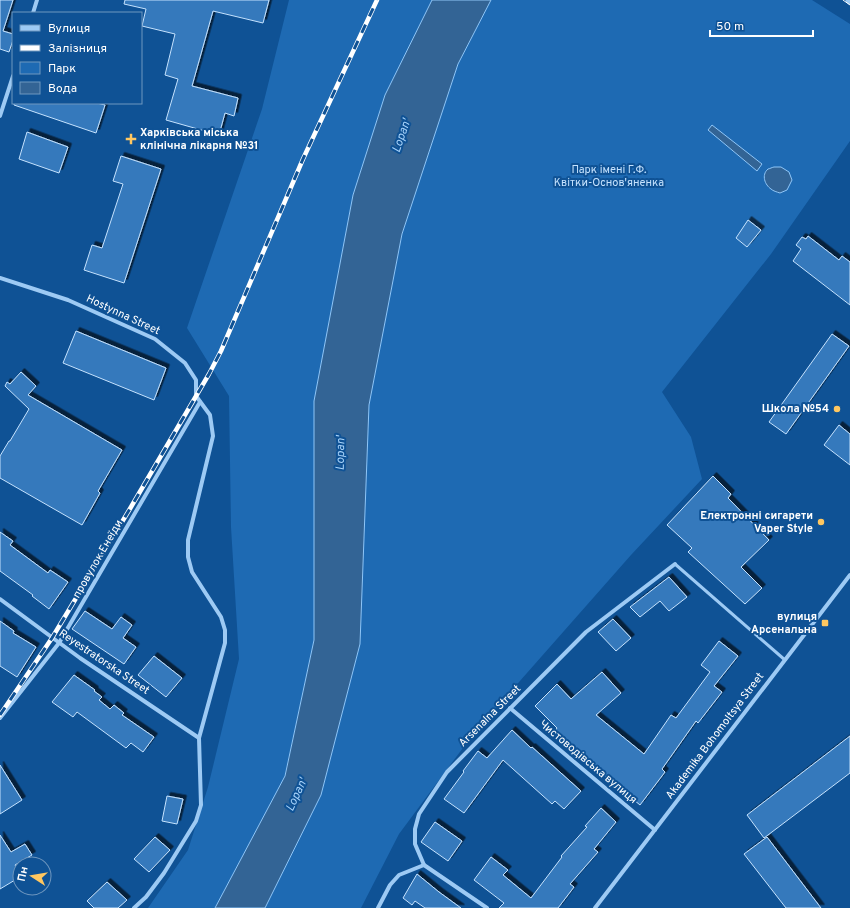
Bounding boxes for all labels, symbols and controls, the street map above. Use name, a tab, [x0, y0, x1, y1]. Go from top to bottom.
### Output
legend	[12, 12, 142, 104]
scale bar	[710, 12, 813, 38]
text: 50 m	[716, 19, 744, 35]
text: Вулиця	[48, 21, 90, 37]
text: Залізниця	[48, 41, 107, 57]
text: Парк	[48, 61, 76, 77]
text: Вода	[48, 81, 77, 97]
water label: Lopan'	[389, 116, 416, 155]
place label: Харківська міська клінічна лікарня №31	[140, 126, 258, 153]
marker: Харківська міська клінічна лікарня №31	[125, 133, 137, 145]
park label: Парк імені Г.Ф. Квітки-Основ'яненка	[554, 163, 664, 190]
street label: Hostynna Street	[84, 292, 162, 338]
place label: Школа №54	[762, 402, 829, 416]
marker: Школа №54	[832, 404, 842, 414]
water label: Lopan'	[333, 434, 349, 470]
place label: Електронні сигарети Vaper Style	[700, 509, 813, 536]
street label: провулок Енеїди	[70, 517, 126, 601]
marker: Електронні сигарети Vaper Style	[816, 517, 826, 527]
place label: вулиця Арсенальна	[751, 610, 817, 637]
marker: вулиця Арсенальна	[820, 618, 830, 628]
street label: Reyestratorska Street	[56, 626, 152, 698]
street label: Akademika Bohomoltsya Street	[663, 670, 767, 802]
street label: Arsenalna Street	[456, 682, 524, 750]
street label: Чистоводівська вулиця	[536, 717, 640, 807]
water label: Lopan'	[282, 775, 312, 814]
north arrow	[12, 856, 52, 896]
text: Пн	[15, 865, 32, 883]

